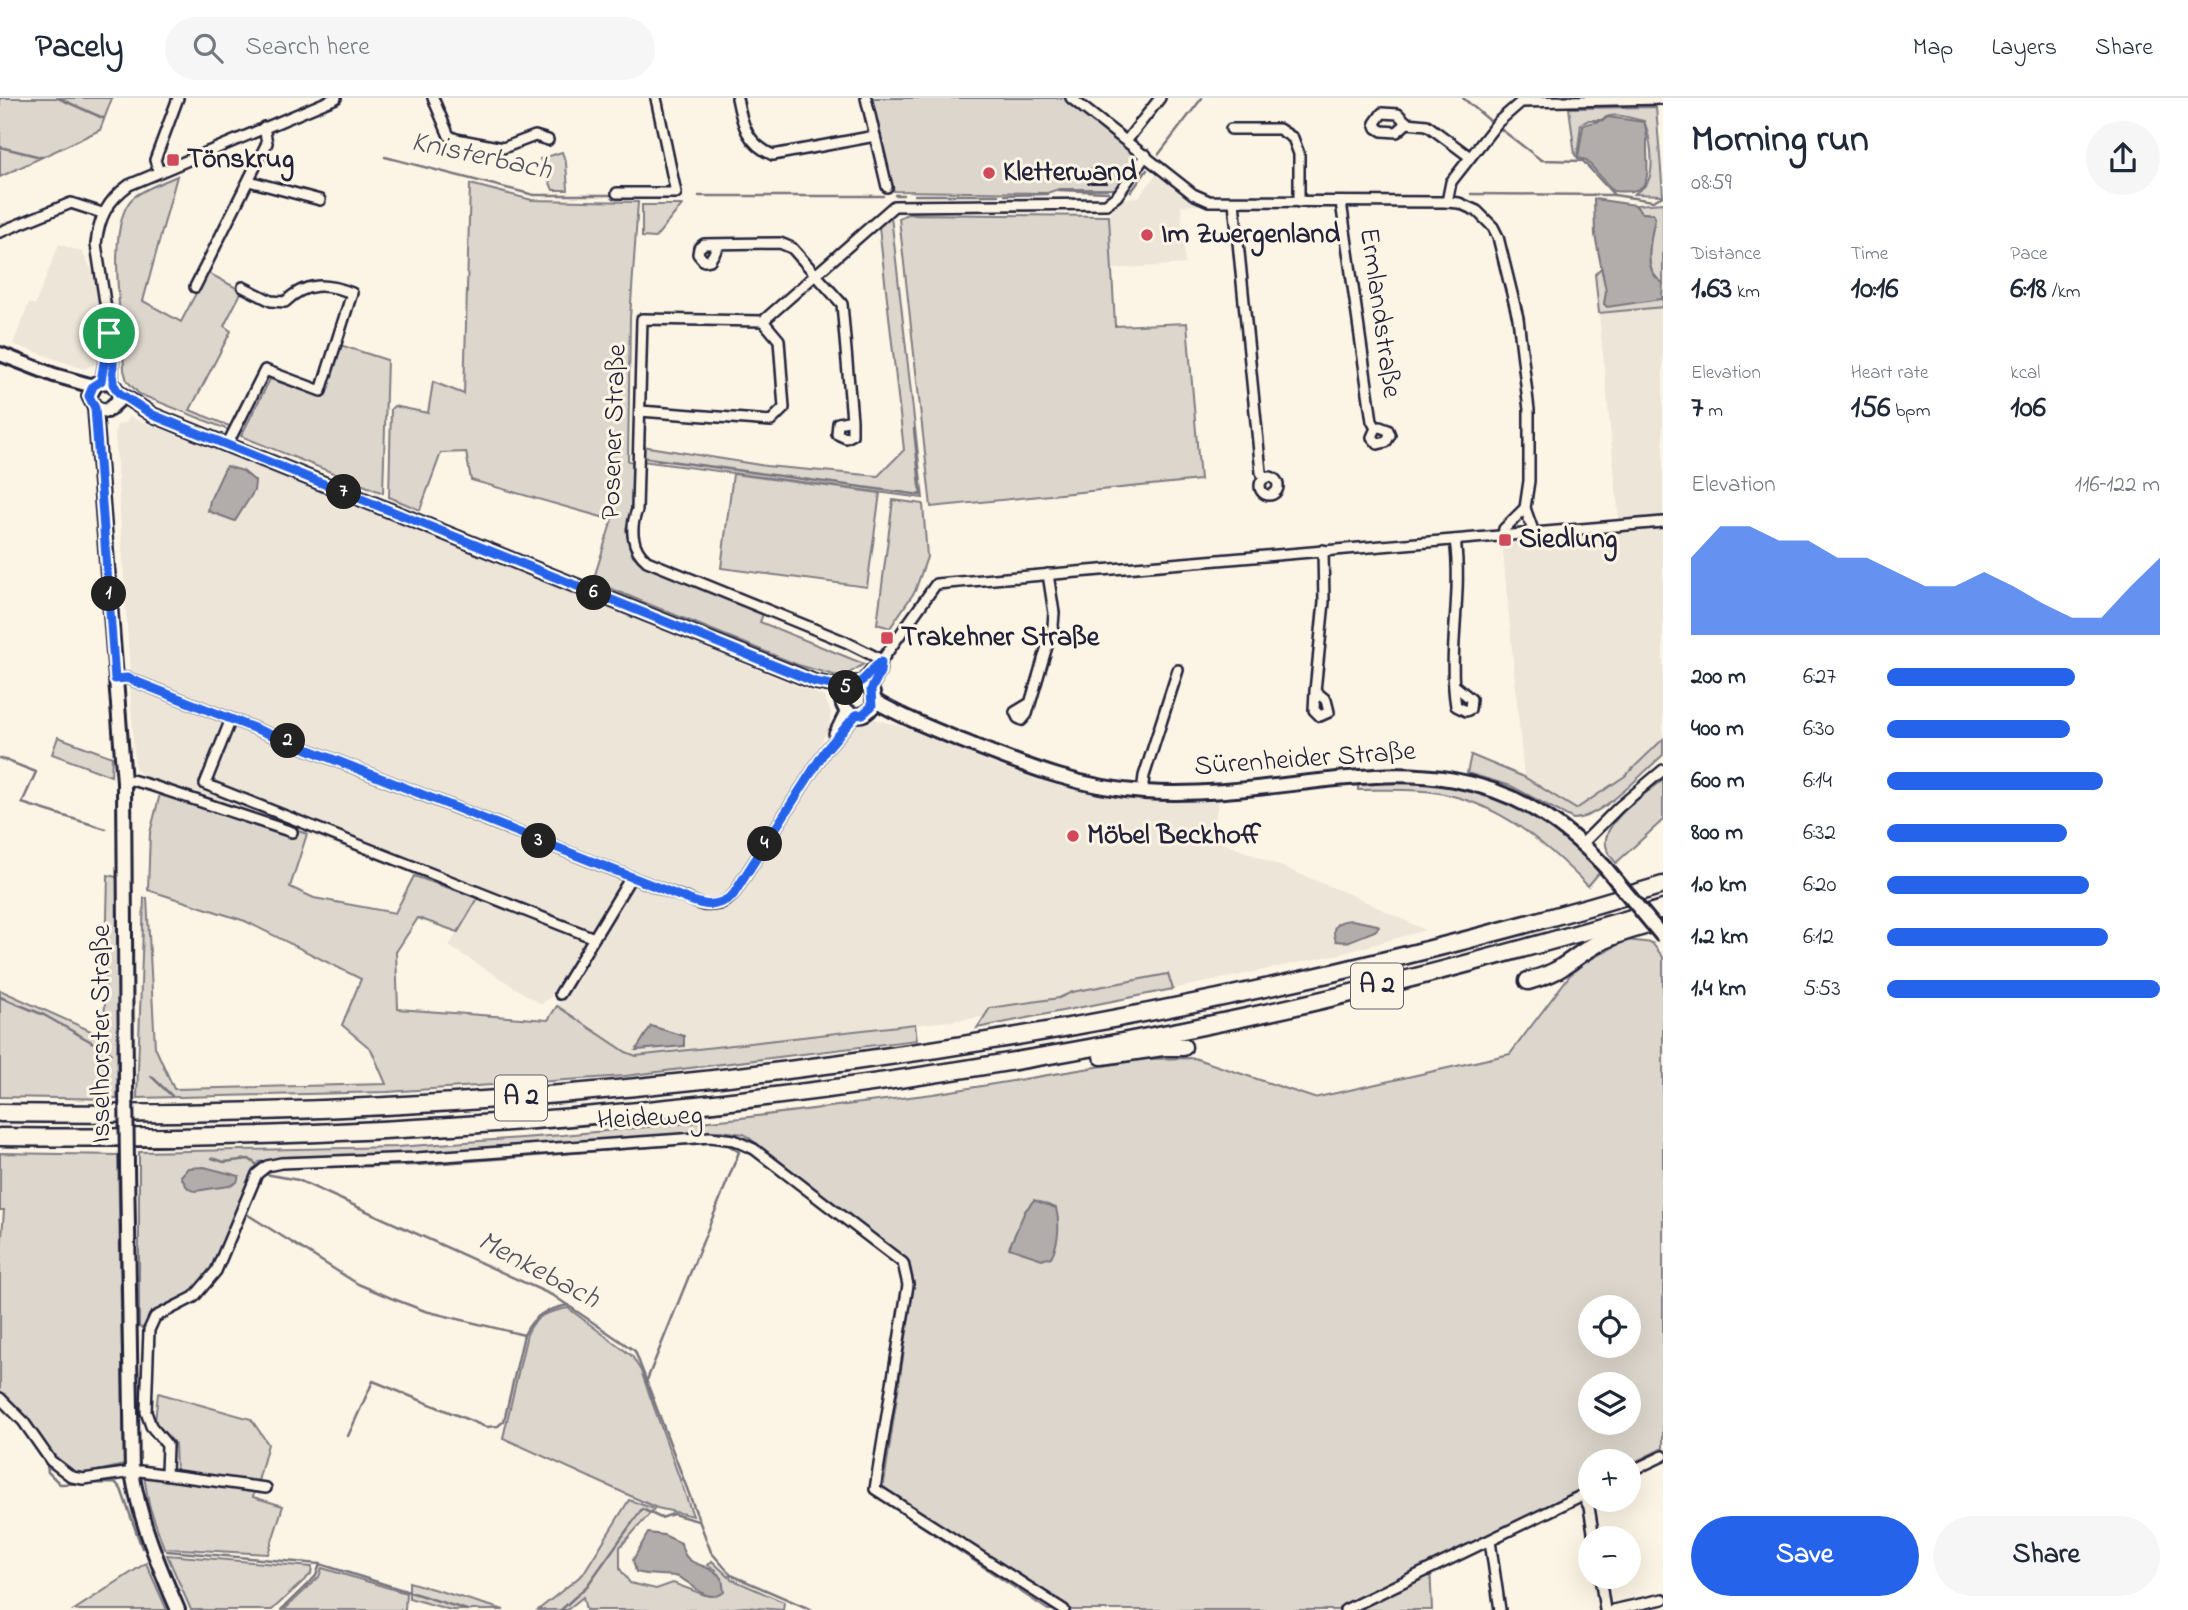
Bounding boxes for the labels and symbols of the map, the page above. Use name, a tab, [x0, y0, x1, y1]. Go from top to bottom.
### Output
water label: Knisterbach	[407, 121, 556, 193]
place label: Tönskrug	[187, 140, 294, 182]
marker: Tönskrug	[165, 152, 181, 168]
place label: Kletterwand	[1003, 153, 1137, 194]
marker: Kletterwand	[981, 165, 997, 181]
place label: Im Zwergenland	[1161, 215, 1340, 257]
street label: Ermlandstraße	[1347, 225, 1411, 401]
marker: Im Zwergenland	[1139, 227, 1155, 243]
pin	[79, 303, 139, 363]
street label: Posener Straße	[591, 343, 639, 521]
pin: 7	[326, 474, 362, 510]
place label: Siedlung	[1519, 520, 1617, 562]
marker: Siedlung	[1497, 532, 1513, 548]
pin: 6	[576, 575, 612, 610]
pin: 1	[92, 576, 126, 612]
place label: Trakehner Straße	[901, 618, 1101, 659]
marker: Trakehner Straße	[879, 630, 895, 646]
pin: 5	[828, 670, 864, 706]
pin: 2	[270, 724, 306, 758]
street label: Sürenheider Straße	[1193, 732, 1418, 788]
place label: Möbel Beckhoff	[1087, 816, 1262, 857]
pin: 3	[522, 824, 556, 858]
pin: 4	[748, 826, 782, 862]
marker: Möbel Beckhoff	[1065, 828, 1081, 844]
street label: Isselhorster Straße	[82, 924, 123, 1144]
road number: A 2	[1351, 964, 1403, 1009]
road number: A 2	[495, 1076, 547, 1121]
street label: Heideweg	[596, 1096, 704, 1142]
water label: Menkebach	[469, 1220, 608, 1322]

